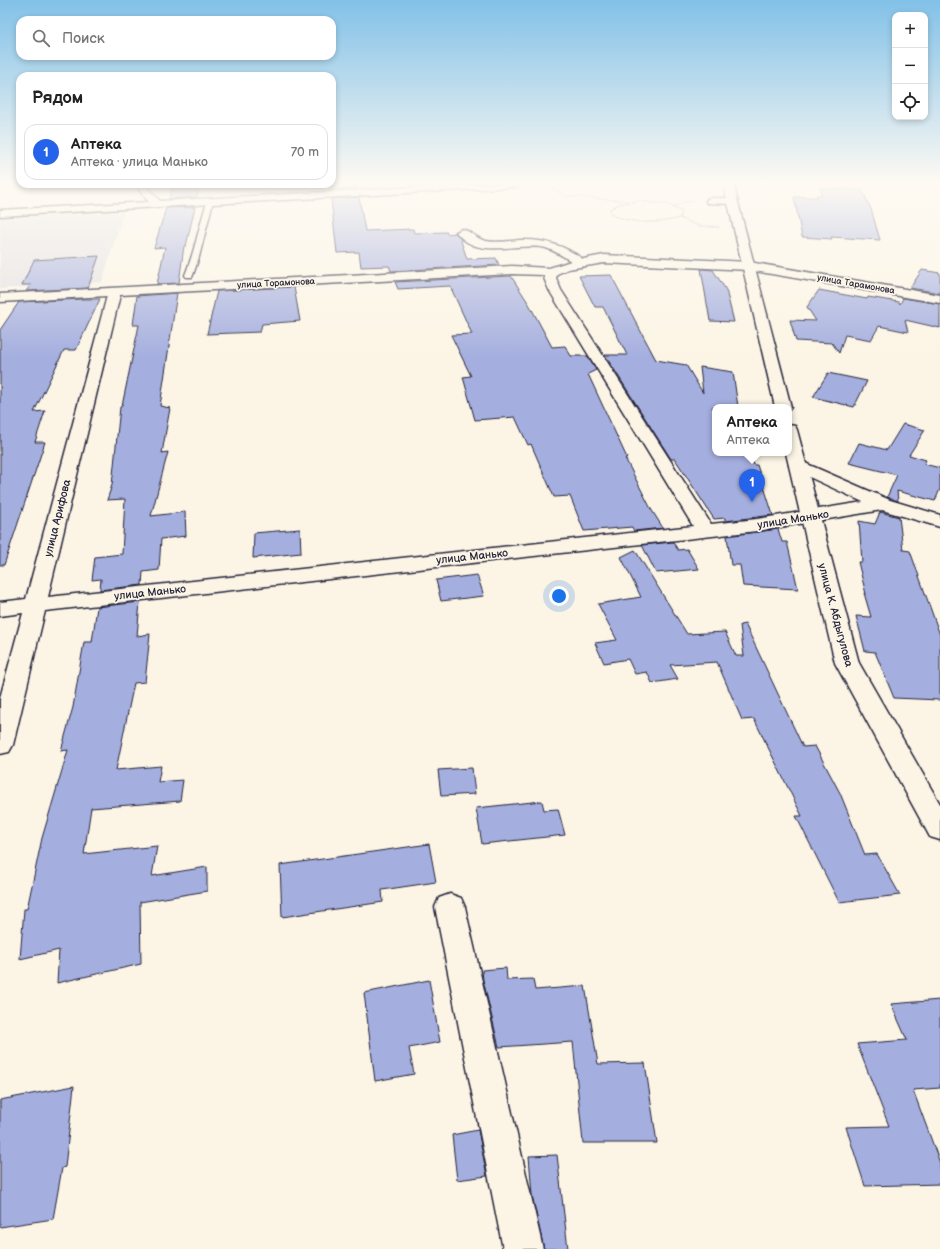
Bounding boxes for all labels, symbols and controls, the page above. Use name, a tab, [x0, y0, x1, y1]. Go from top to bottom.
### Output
map controls	[892, 12, 928, 120]
button: +	[892, 12, 928, 48]
search box	[16, 16, 336, 60]
icon: search	[30, 27, 52, 49]
text: Поиск	[62, 29, 105, 48]
button: −	[892, 48, 928, 84]
button: locate	[892, 84, 928, 120]
text: Рядом	[32, 88, 83, 108]
text: Аптека	[71, 135, 121, 154]
text: 1	[43, 144, 49, 160]
text: 70 m	[291, 144, 319, 160]
text: Аптека · улица Манько	[71, 154, 208, 170]
street label: улица Тарамонова	[816, 272, 896, 297]
street label: улица Торамонова	[237, 276, 316, 291]
popup	[712, 404, 792, 456]
text: Аптека	[727, 413, 777, 432]
text: Аптека	[727, 432, 770, 448]
pin: 1	[739, 469, 765, 502]
street label: улица Арифова	[42, 477, 74, 558]
street label: улица Манько	[756, 507, 830, 532]
street label: улица Манько	[435, 546, 509, 567]
street label: улица К. Абдыгулова	[815, 562, 856, 669]
street label: улица Манько	[113, 582, 187, 603]
your location	[549, 586, 569, 606]

